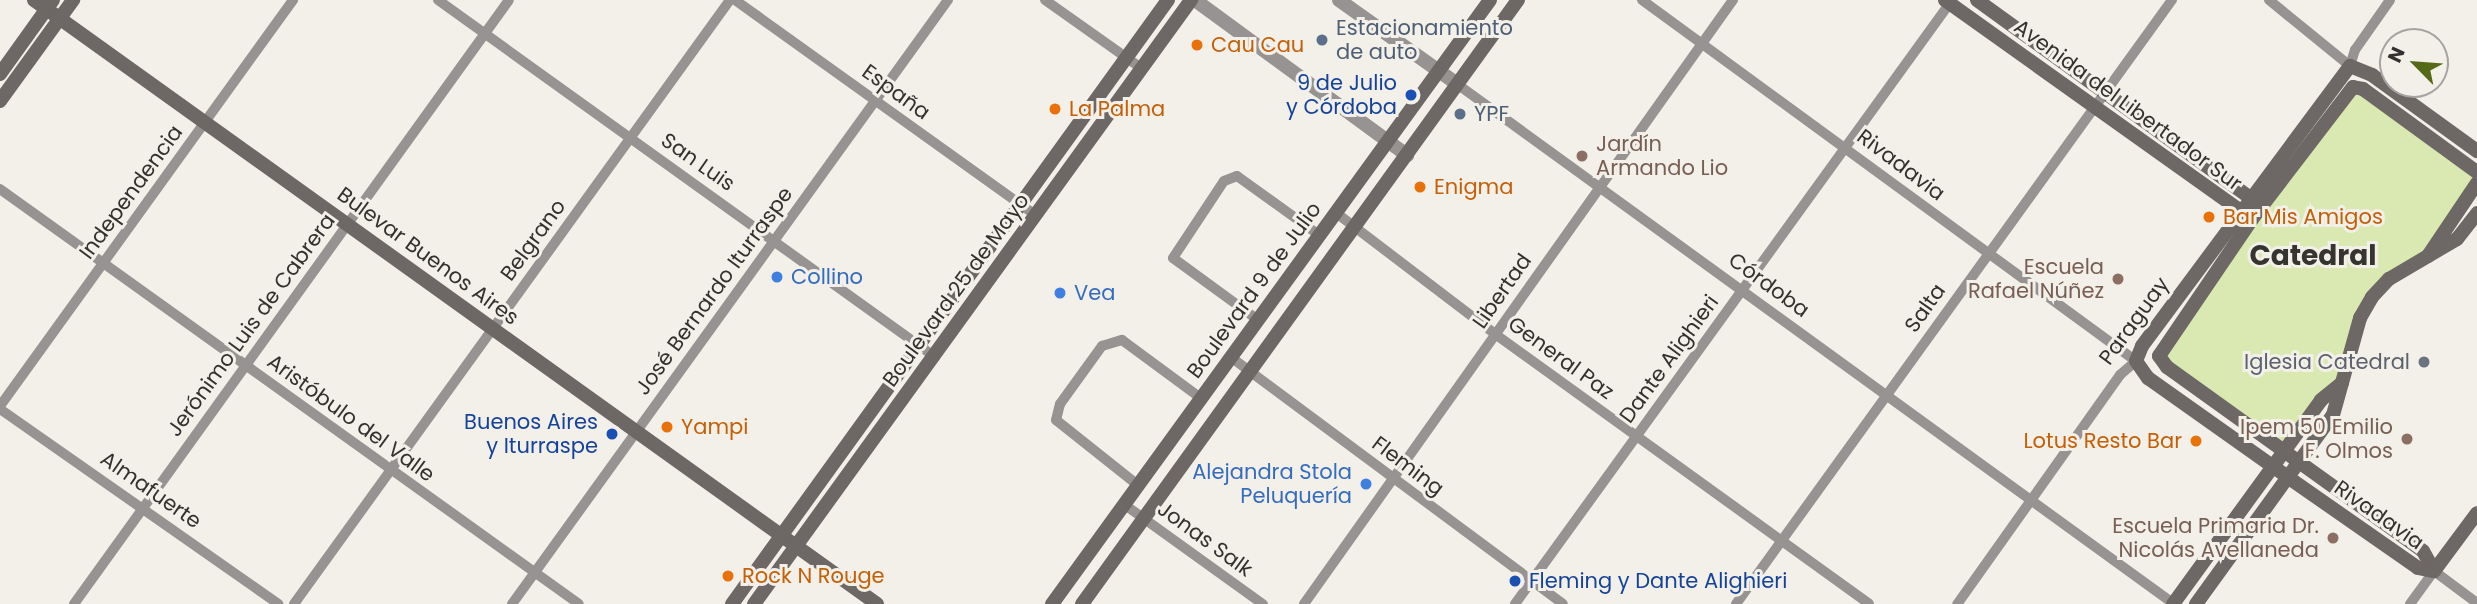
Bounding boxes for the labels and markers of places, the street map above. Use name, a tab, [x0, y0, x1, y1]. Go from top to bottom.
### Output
place label: Estacionamiento de auto	[1336, 15, 1513, 65]
place label: Cau Cau	[1211, 32, 1304, 58]
marker: Estacionamiento de auto	[1314, 32, 1330, 48]
marker: Cau Cau	[1189, 37, 1205, 53]
place label: 9 de Julio y Córdoba	[1286, 70, 1397, 120]
marker: 9 de Julio y Córdoba	[1403, 87, 1419, 103]
place label: La Palma	[1069, 96, 1165, 122]
marker: La Palma	[1047, 101, 1063, 117]
place label: YPF	[1474, 101, 1509, 127]
marker: YPF	[1452, 106, 1468, 122]
place label: Jardín Armando Lio	[1596, 131, 1728, 181]
marker: Jardín Armando Lio	[1574, 148, 1590, 164]
place label: Enigma	[1434, 174, 1513, 200]
marker: Enigma	[1412, 179, 1428, 195]
place label: Bar Mis Amigos	[2223, 204, 2383, 230]
marker: Bar Mis Amigos	[2201, 209, 2217, 225]
place label: Escuela Rafael Núñez	[1968, 254, 2104, 304]
place label: Collino	[791, 264, 863, 290]
marker: Collino	[769, 269, 785, 285]
marker: Escuela Rafael Núñez	[2110, 271, 2126, 287]
place label: Vea	[1074, 280, 1115, 306]
marker: Vea	[1052, 285, 1068, 301]
place label: Iglesia Catedral	[2244, 349, 2410, 375]
marker: Iglesia Catedral	[2416, 354, 2432, 370]
place label: Buenos Aires y Iturraspe	[464, 409, 598, 459]
place label: Yampi	[681, 414, 748, 440]
place label: Ipem 50 Emilio F. Olmos	[2240, 414, 2393, 464]
marker: Yampi	[659, 419, 675, 435]
marker: Buenos Aires y Iturraspe	[604, 426, 620, 442]
place label: Lotus Resto Bar	[2023, 428, 2182, 454]
marker: Ipem 50 Emilio F. Olmos	[2399, 431, 2415, 447]
marker: Lotus Resto Bar	[2188, 433, 2204, 449]
place label: Alejandra Stola Peluquería	[1192, 459, 1352, 509]
marker: Alejandra Stola Peluquería	[1358, 476, 1374, 492]
place label: Escuela Primaria Dr. Nicolás Avellaneda	[2112, 513, 2319, 563]
marker: Escuela Primaria Dr. Nicolás Avellaneda	[2325, 530, 2341, 546]
place label: Rock N Rouge	[742, 563, 885, 589]
marker: Rock N Rouge	[720, 568, 736, 584]
place label: Fleming y Dante Alighieri	[1529, 568, 1787, 594]
marker: Fleming y Dante Alighieri	[1507, 573, 1523, 589]

